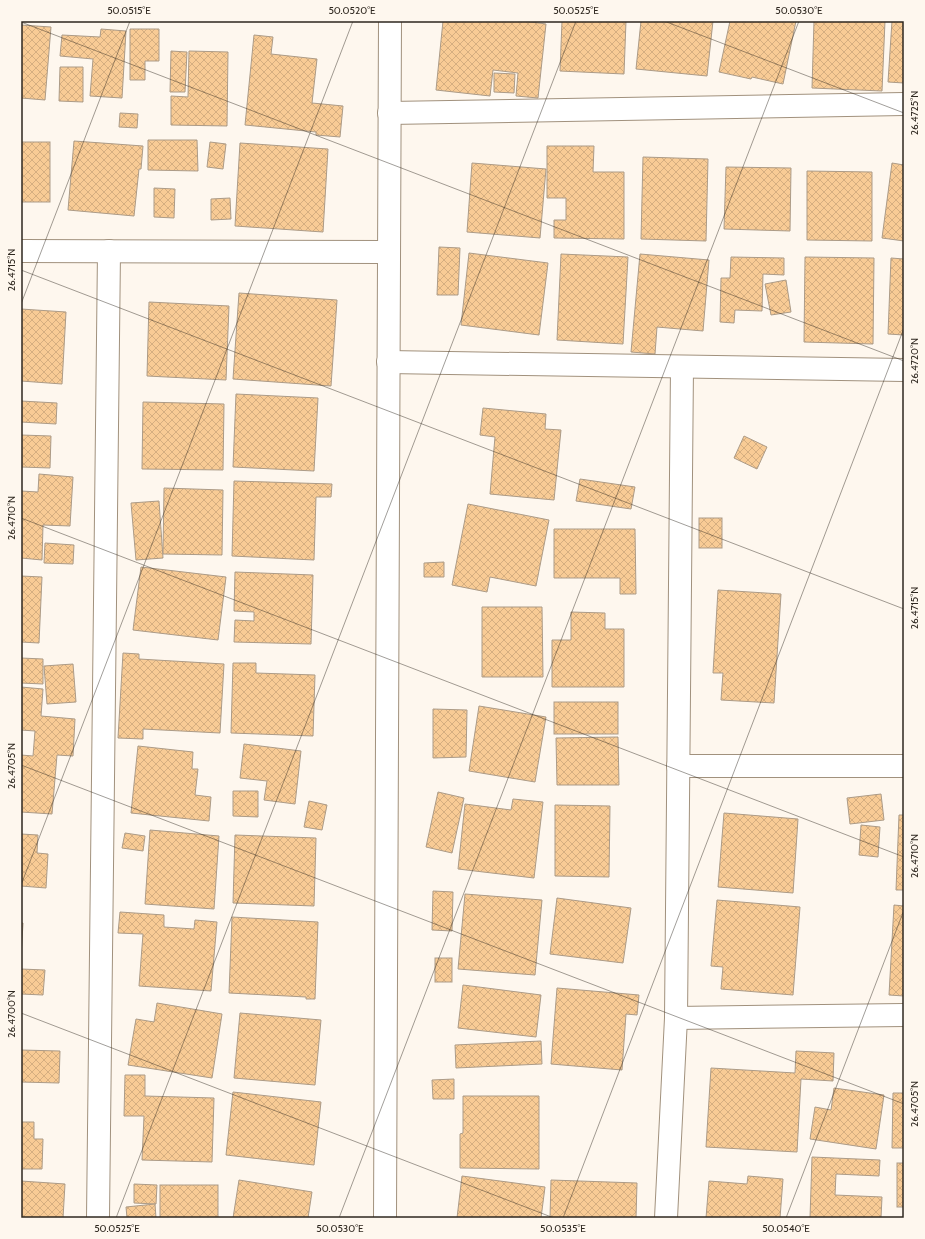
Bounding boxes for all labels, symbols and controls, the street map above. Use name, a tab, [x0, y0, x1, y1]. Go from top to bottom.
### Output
text: 50.0515°E	[107, 4, 151, 17]
text: 50.0520°E	[328, 4, 376, 17]
text: 50.0525°E	[553, 4, 599, 17]
text: 50.0530°E	[775, 4, 823, 17]
text: 26.4725°N	[908, 91, 921, 135]
text: 26.4715°N	[5, 249, 18, 291]
text: 26.4720°N	[908, 338, 921, 384]
text: 26.4710°N	[5, 496, 18, 540]
text: 26.4715°N	[908, 587, 921, 629]
text: 26.4705°N	[5, 743, 18, 789]
text: 26.4710°N	[908, 834, 921, 878]
text: 26.4700°N	[5, 990, 18, 1038]
text: 26.4705°N	[908, 1081, 921, 1127]
text: 50.0525°E	[94, 1222, 140, 1235]
text: 50.0530°E	[316, 1222, 364, 1235]
text: 50.0535°E	[540, 1222, 586, 1235]
text: 50.0540°E	[762, 1222, 810, 1235]

